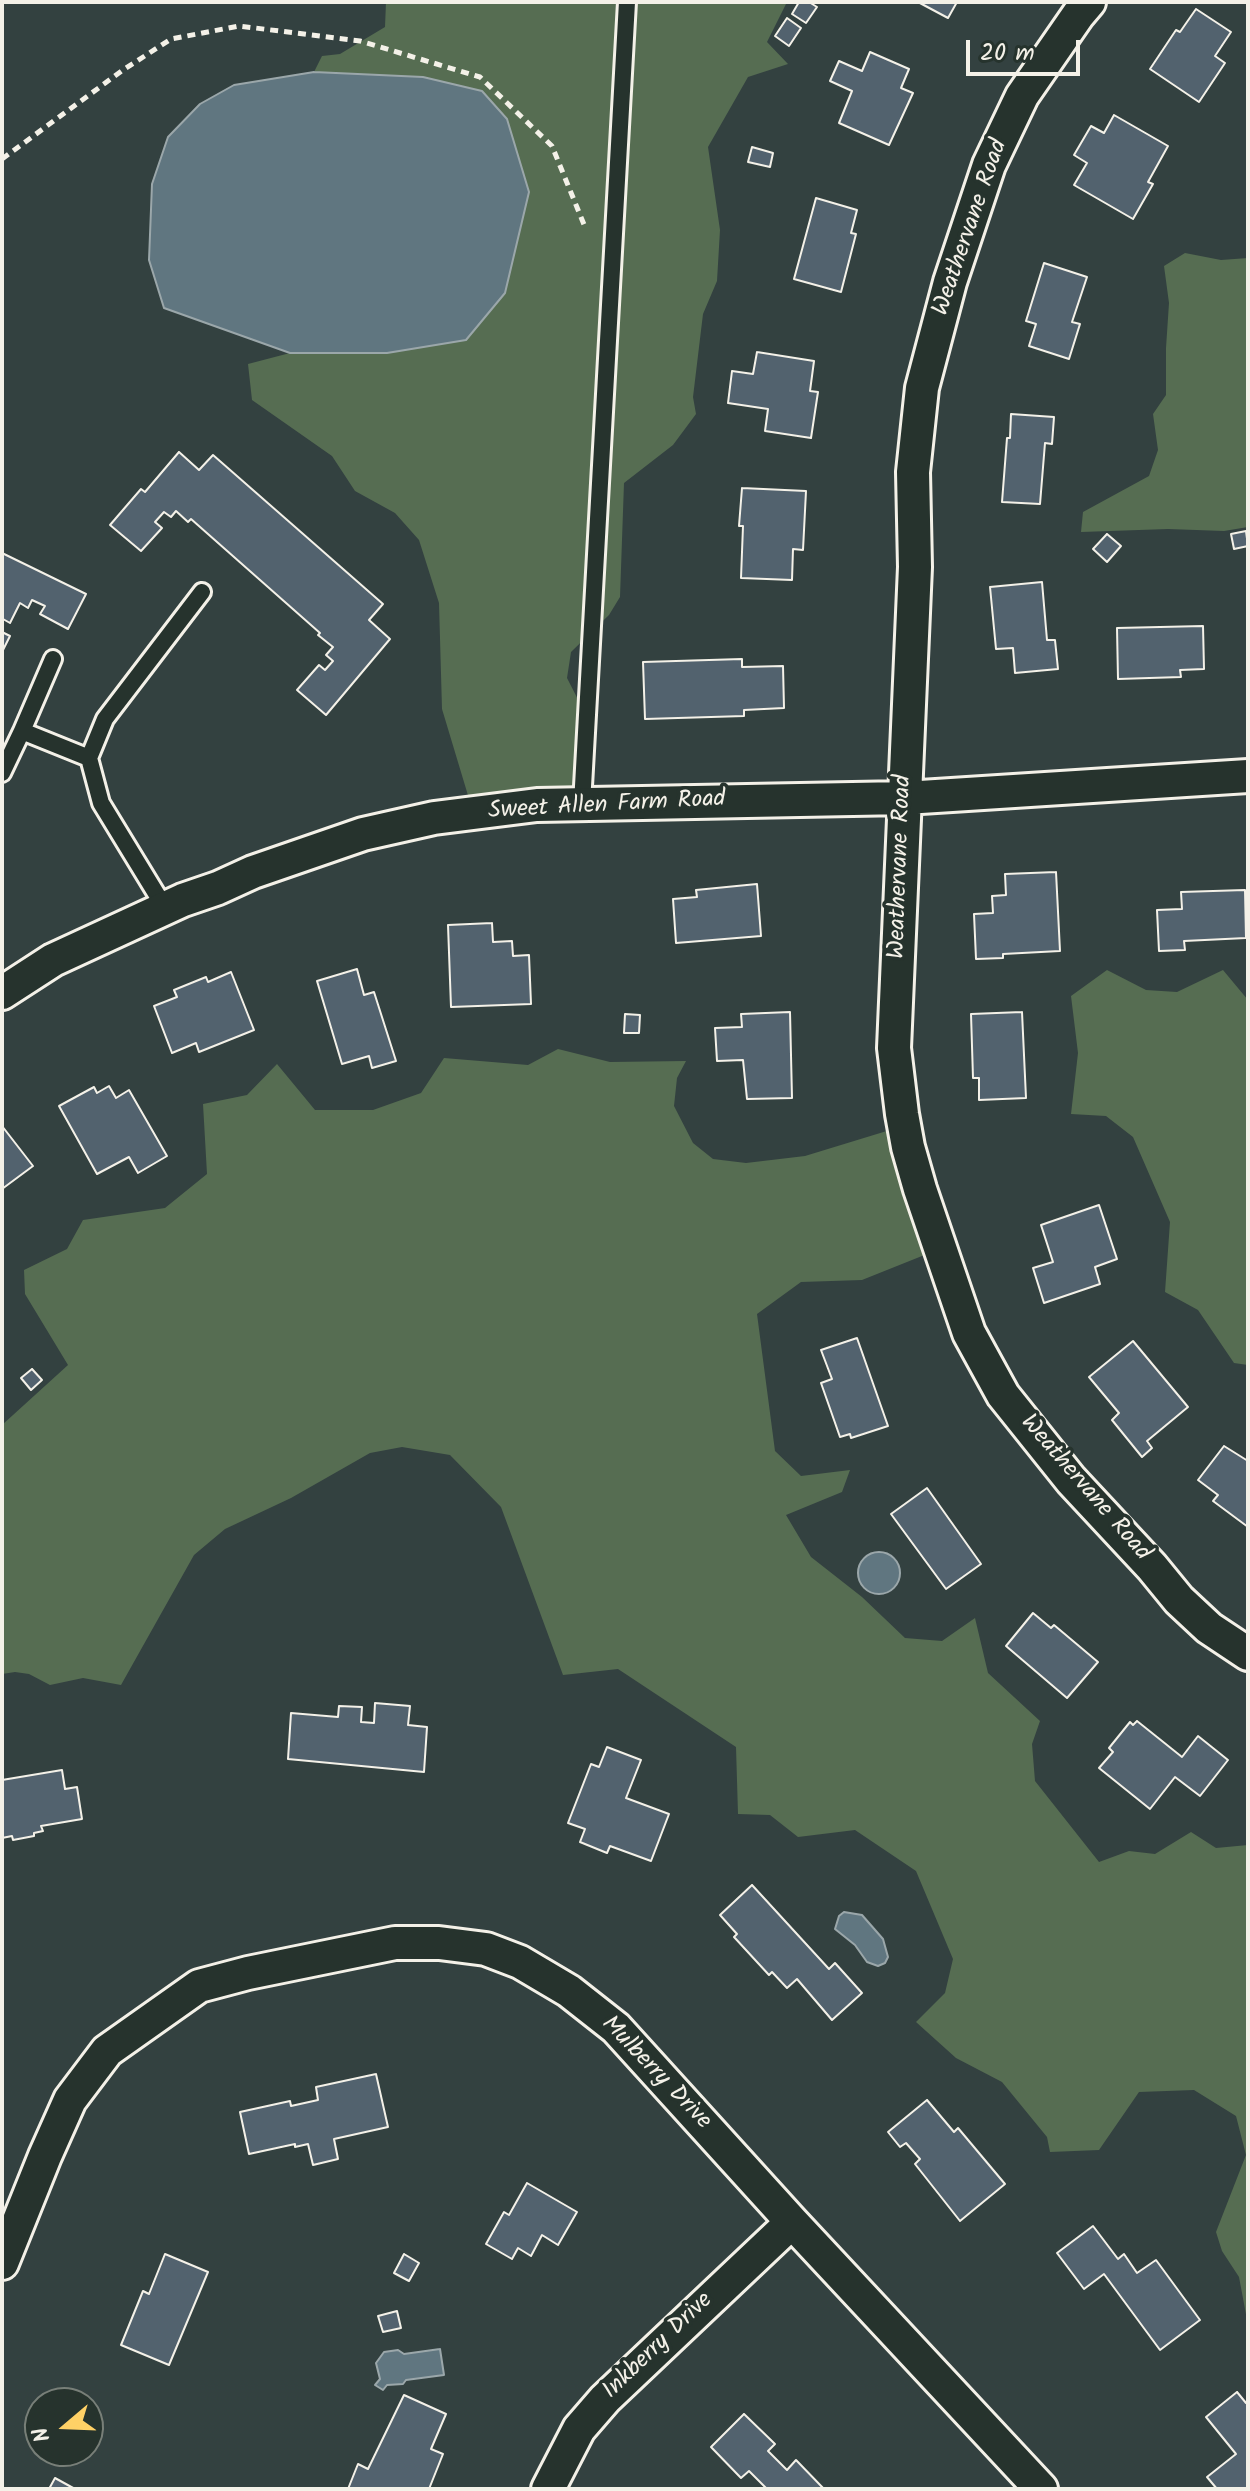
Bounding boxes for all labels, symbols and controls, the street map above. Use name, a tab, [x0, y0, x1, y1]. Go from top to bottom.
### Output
scale bar	[970, 24, 1084, 74]
text: 20 m	[980, 34, 1035, 73]
street label: Weathervane Road	[928, 136, 1016, 320]
street label: Weathervane Road	[884, 774, 920, 960]
street label: Sweet Allen Farm Road	[488, 786, 726, 828]
street label: Weathervane Road	[1013, 1410, 1155, 1568]
street label: Mulberry Drive	[594, 2011, 716, 2137]
street label: Inkberry Drive	[598, 2287, 720, 2407]
north arrow	[24, 2387, 104, 2467]
text: N	[24, 2422, 62, 2447]

